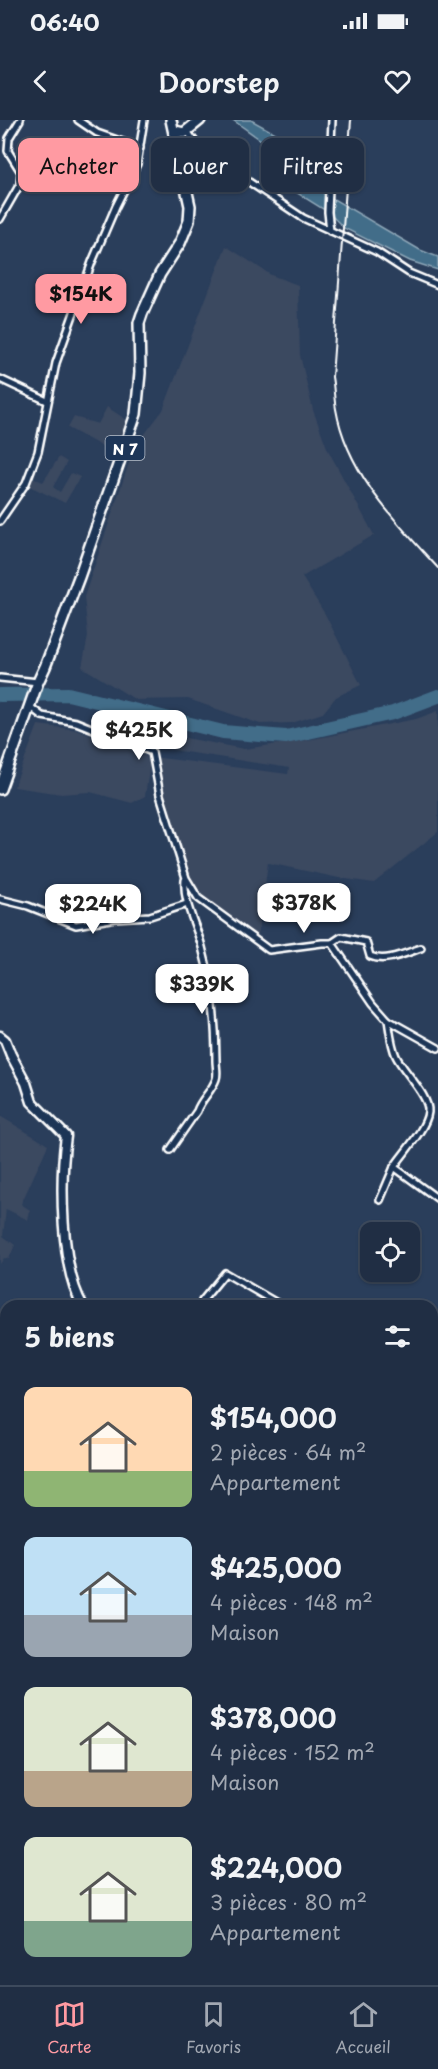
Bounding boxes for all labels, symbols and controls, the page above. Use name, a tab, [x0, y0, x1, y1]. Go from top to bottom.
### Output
text: 06:40	[30, 5, 100, 38]
text: Doorstep	[158, 61, 280, 102]
icon: back	[24, 65, 57, 98]
icon: heart	[381, 65, 414, 98]
chip: Acheter	[18, 138, 139, 192]
chip: Louer	[151, 138, 249, 192]
chip: Filtres	[261, 138, 364, 192]
pin: $154K	[39, 274, 123, 325]
text: $154K	[49, 278, 113, 308]
road number: N 7	[106, 436, 144, 460]
pin: $425K	[97, 710, 181, 761]
text: $425K	[105, 714, 173, 744]
pin: $378K	[262, 883, 346, 934]
pin: $224K	[51, 884, 135, 935]
text: $378K	[271, 887, 337, 917]
text: $224K	[59, 888, 127, 918]
pin: $339K	[160, 964, 244, 1015]
text: $339K	[170, 968, 234, 998]
map controls	[360, 1222, 420, 1282]
button: locate	[360, 1222, 420, 1282]
text: 5 biens	[24, 1317, 114, 1356]
icon: filters	[381, 1320, 414, 1353]
text: $154,000	[210, 1398, 337, 1437]
icon: home	[72, 1411, 144, 1483]
text: 2 pièces · 64 m²	[210, 1437, 366, 1467]
text: Appartement	[210, 1467, 340, 1497]
text: $425,000	[210, 1548, 342, 1587]
icon: home	[72, 1561, 144, 1633]
text: 4 pièces · 148 m²	[210, 1587, 373, 1617]
text: Maison	[210, 1617, 279, 1647]
text: $378,000	[210, 1698, 337, 1737]
icon: home	[72, 1711, 144, 1783]
text: 4 pièces · 152 m²	[210, 1737, 375, 1767]
text: Maison	[210, 1767, 279, 1797]
text: $224,000	[210, 1848, 342, 1887]
icon: home	[72, 1861, 144, 1933]
text: 3 pièces · 80 m²	[210, 1887, 367, 1917]
text: Appartement	[210, 1917, 340, 1947]
tab: Carte	[47, 1998, 92, 2058]
tab: Favoris	[186, 1998, 241, 2058]
tab: Accueil	[336, 1998, 391, 2058]

